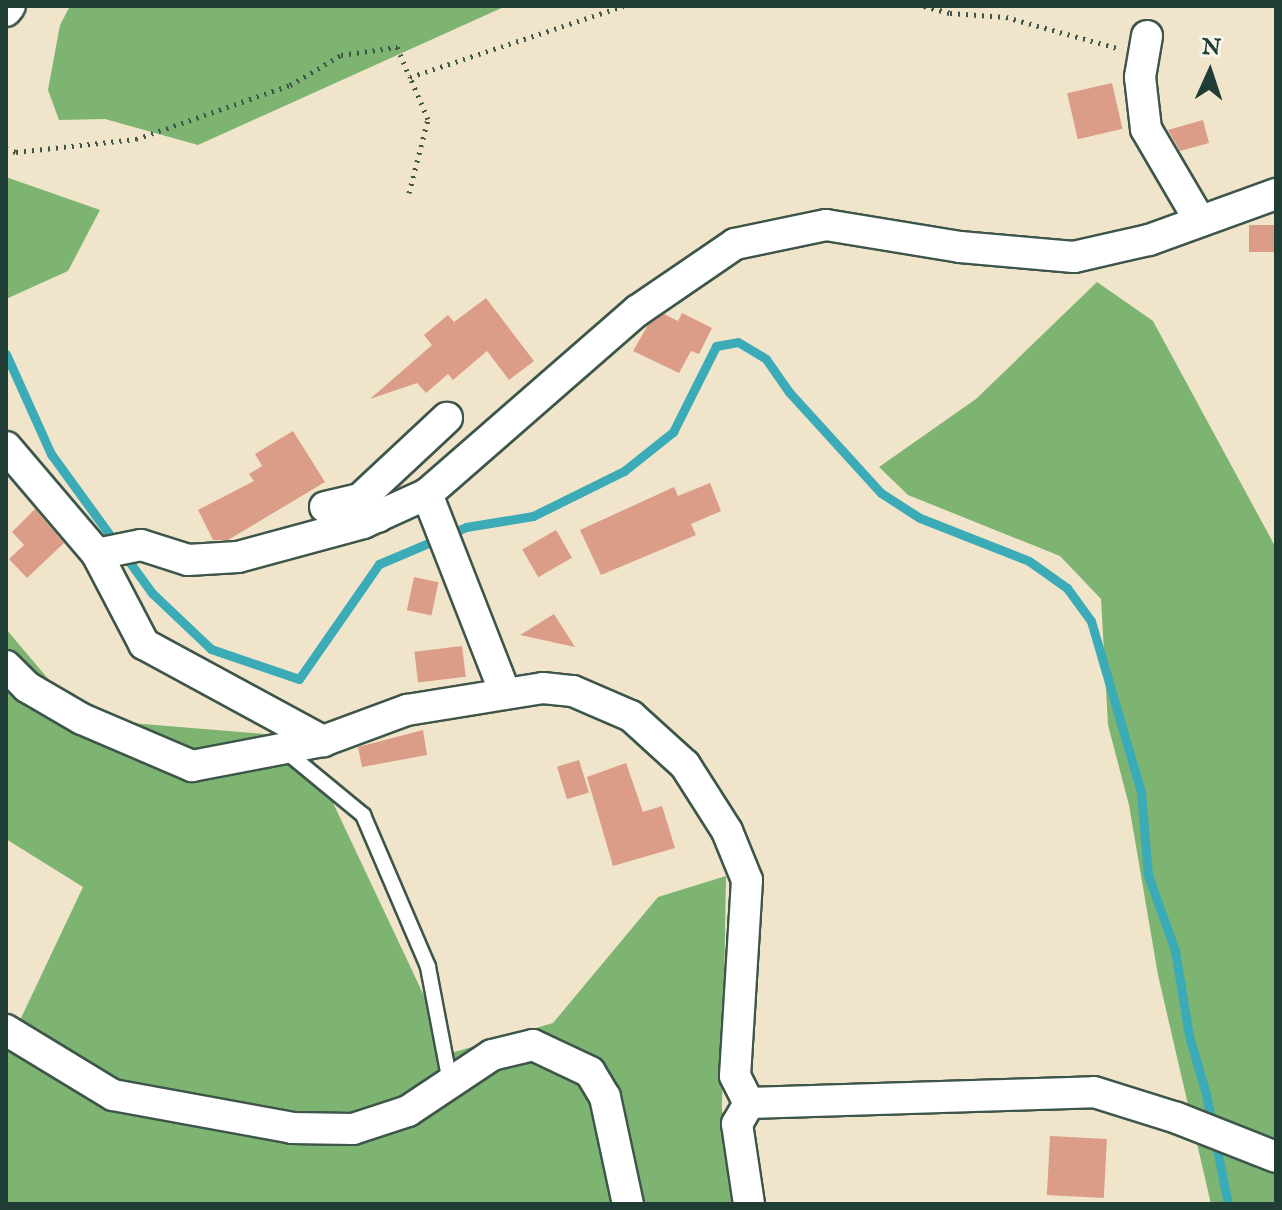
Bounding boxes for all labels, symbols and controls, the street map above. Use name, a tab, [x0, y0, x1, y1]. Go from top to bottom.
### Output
north arrow	[1170, 32, 1250, 112]
text: N	[1201, 34, 1221, 63]

